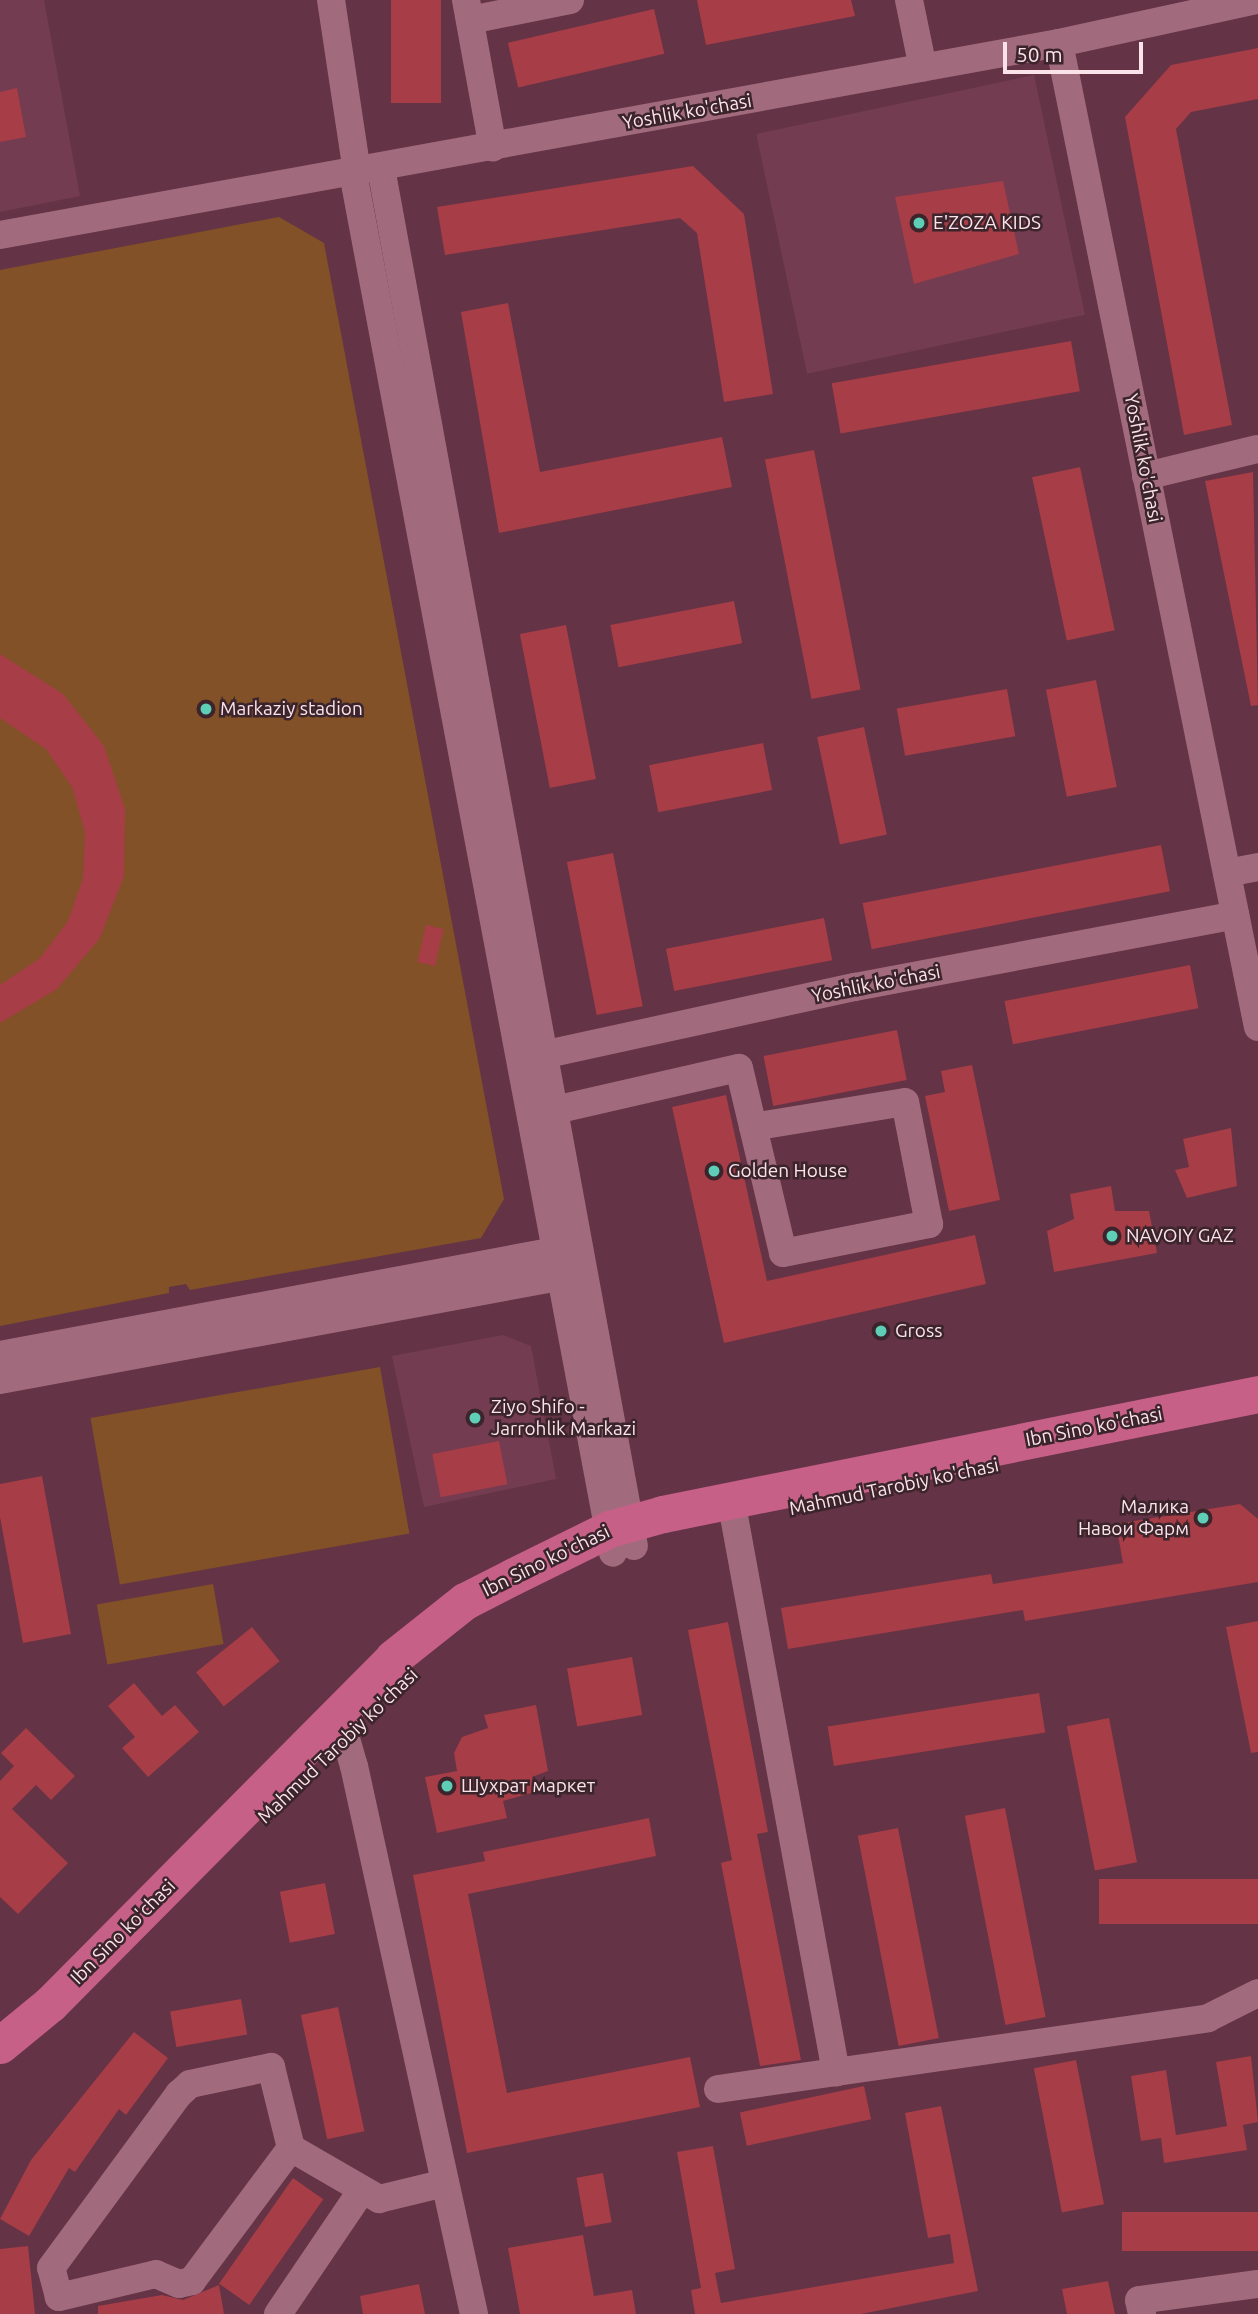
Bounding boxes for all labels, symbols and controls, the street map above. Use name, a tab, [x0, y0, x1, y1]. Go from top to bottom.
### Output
scale bar	[1006, 28, 1146, 72]
text: 50 m	[1016, 42, 1063, 66]
street label: Yoshlik ko'chasi	[621, 89, 753, 135]
place label: E'ZOZA KIDS	[933, 212, 1041, 234]
marker: E'ZOZA KIDS	[911, 215, 927, 231]
street label: Yoshlik ko'chasi	[1119, 392, 1167, 524]
place label: Markaziy stadion	[220, 698, 363, 720]
marker: Markaziy stadion	[198, 701, 214, 717]
street label: Yoshlik ko'chasi	[810, 960, 942, 1008]
place label: Golden House	[728, 1160, 847, 1182]
marker: Golden House	[706, 1163, 722, 1179]
place label: NAVOIY GAZ	[1126, 1225, 1234, 1247]
marker: NAVOIY GAZ	[1104, 1228, 1120, 1244]
place label: Gross	[895, 1320, 942, 1342]
marker: Gross	[873, 1323, 889, 1339]
place label: Ziyo Shifo - Jarrohlik Markazi	[491, 1396, 636, 1440]
street label: Ibn Sino ko'chasi	[1024, 1403, 1164, 1451]
marker: Ziyo Shifo - Jarrohlik Markazi	[465, 1408, 485, 1428]
street label: Mahmud Tarobiy ko'chasi	[787, 1454, 1001, 1520]
place label: Малика Навои Фарм	[1078, 1496, 1189, 1540]
marker: Малика Навои Фарм	[1195, 1510, 1211, 1526]
street label: Ibn Sino ko'chasi	[479, 1520, 613, 1602]
street label: Mahmud Tarobiy ko'chasi	[253, 1664, 423, 1828]
place label: Шухрат маркет	[461, 1775, 595, 1797]
marker: Шухрат маркет	[439, 1778, 455, 1794]
street label: Ibn Sino ko'chasi	[66, 1875, 180, 1989]

